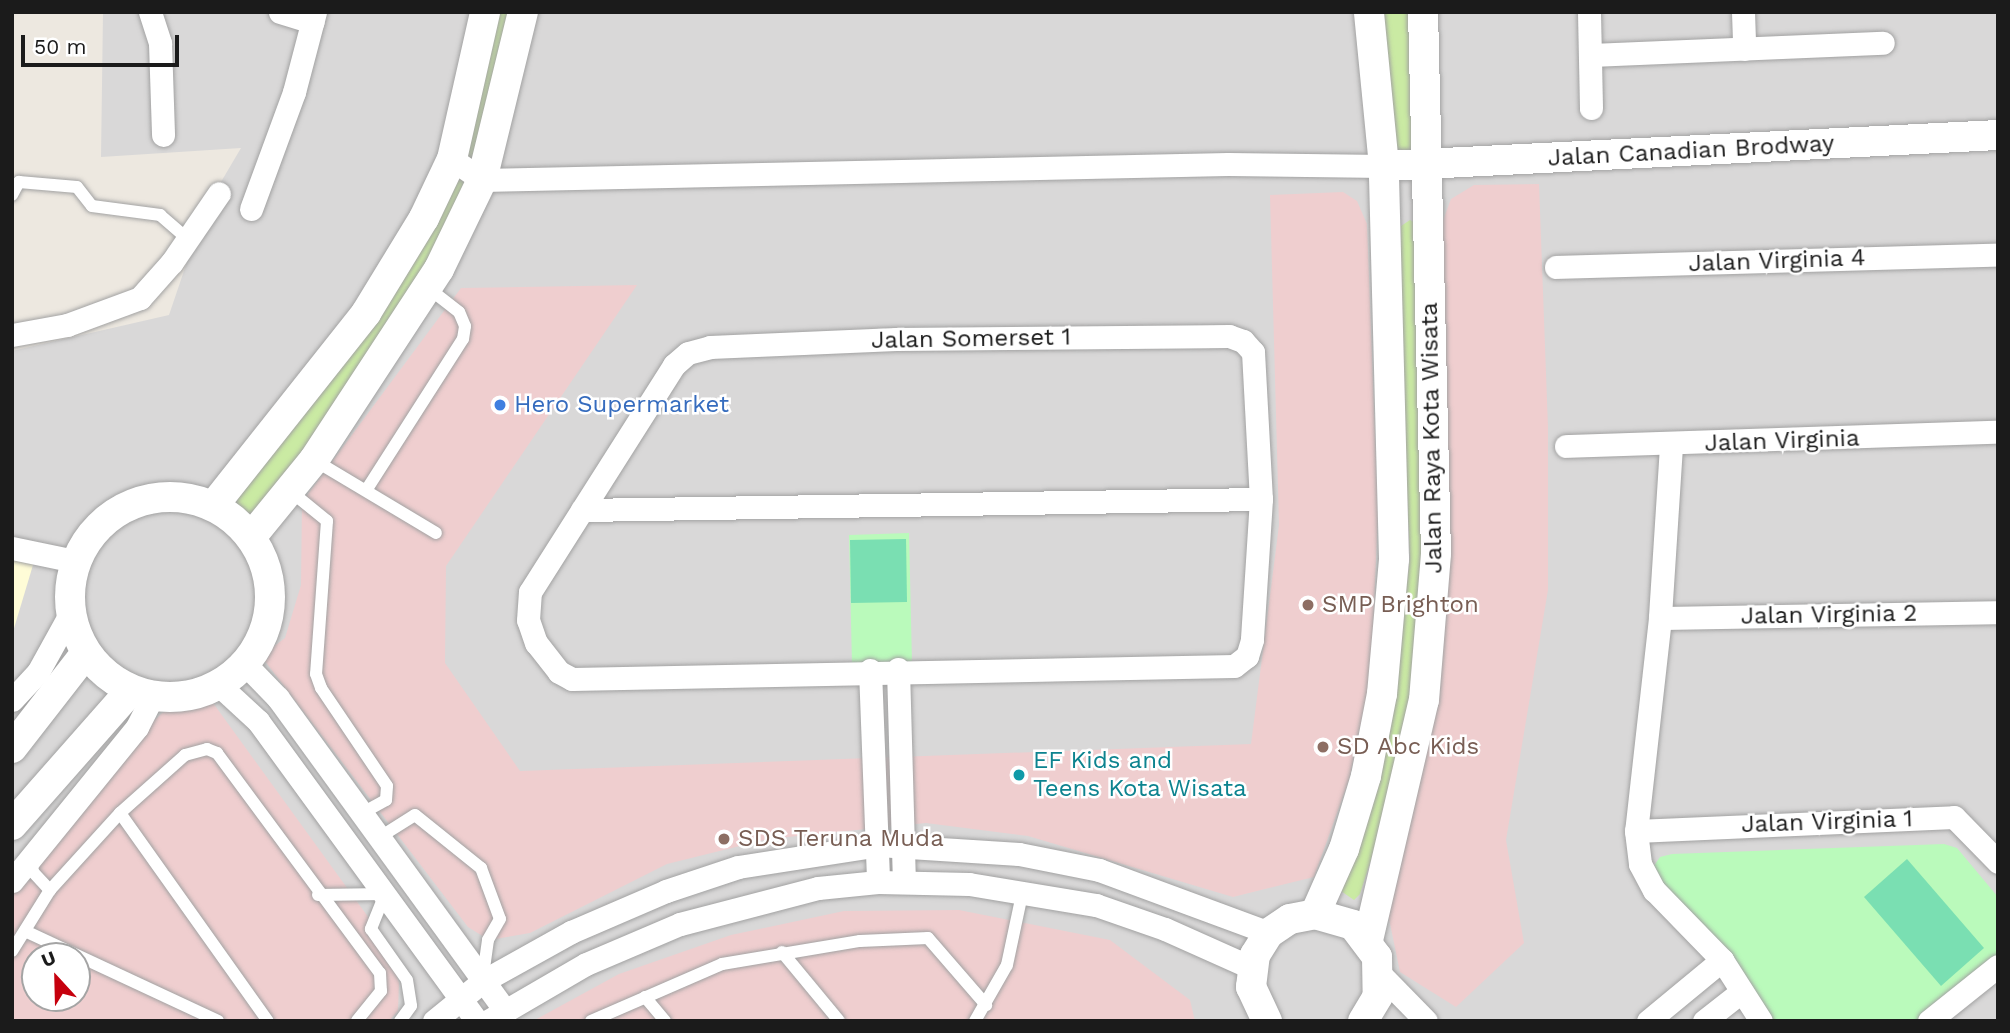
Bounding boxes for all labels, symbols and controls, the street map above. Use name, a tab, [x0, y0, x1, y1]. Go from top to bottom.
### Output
scale bar	[24, 21, 182, 65]
text: 50 m	[34, 34, 86, 59]
street label: Jalan Canadian Brodway	[1547, 129, 1835, 173]
street label: Jalan Virginia 4	[1687, 243, 1867, 279]
street label: Jalan Raya Kota Wisata	[1415, 301, 1449, 575]
street label: Jalan Somerset 1	[871, 323, 1071, 355]
place label: Hero Supermarket	[514, 391, 729, 419]
marker: Hero Supermarket	[492, 397, 508, 413]
street label: Jalan Virginia	[1704, 424, 1860, 458]
place label: SMP Brighton	[1322, 591, 1479, 619]
marker: SMP Brighton	[1300, 597, 1316, 613]
street label: Jalan Virginia 2	[1740, 599, 1918, 631]
place label: SD Abc Kids	[1337, 733, 1480, 761]
marker: SD Abc Kids	[1315, 739, 1331, 755]
place label: EF Kids and Teens Kota Wisata	[1033, 747, 1248, 803]
marker: EF Kids and Teens Kota Wisata	[1011, 767, 1027, 783]
street label: Jalan Virginia 1	[1740, 805, 1914, 839]
place label: SDS Teruna Muda	[738, 825, 945, 853]
marker: SDS Teruna Muda	[716, 831, 732, 847]
north arrow	[21, 942, 91, 1012]
text: U	[38, 946, 59, 972]

